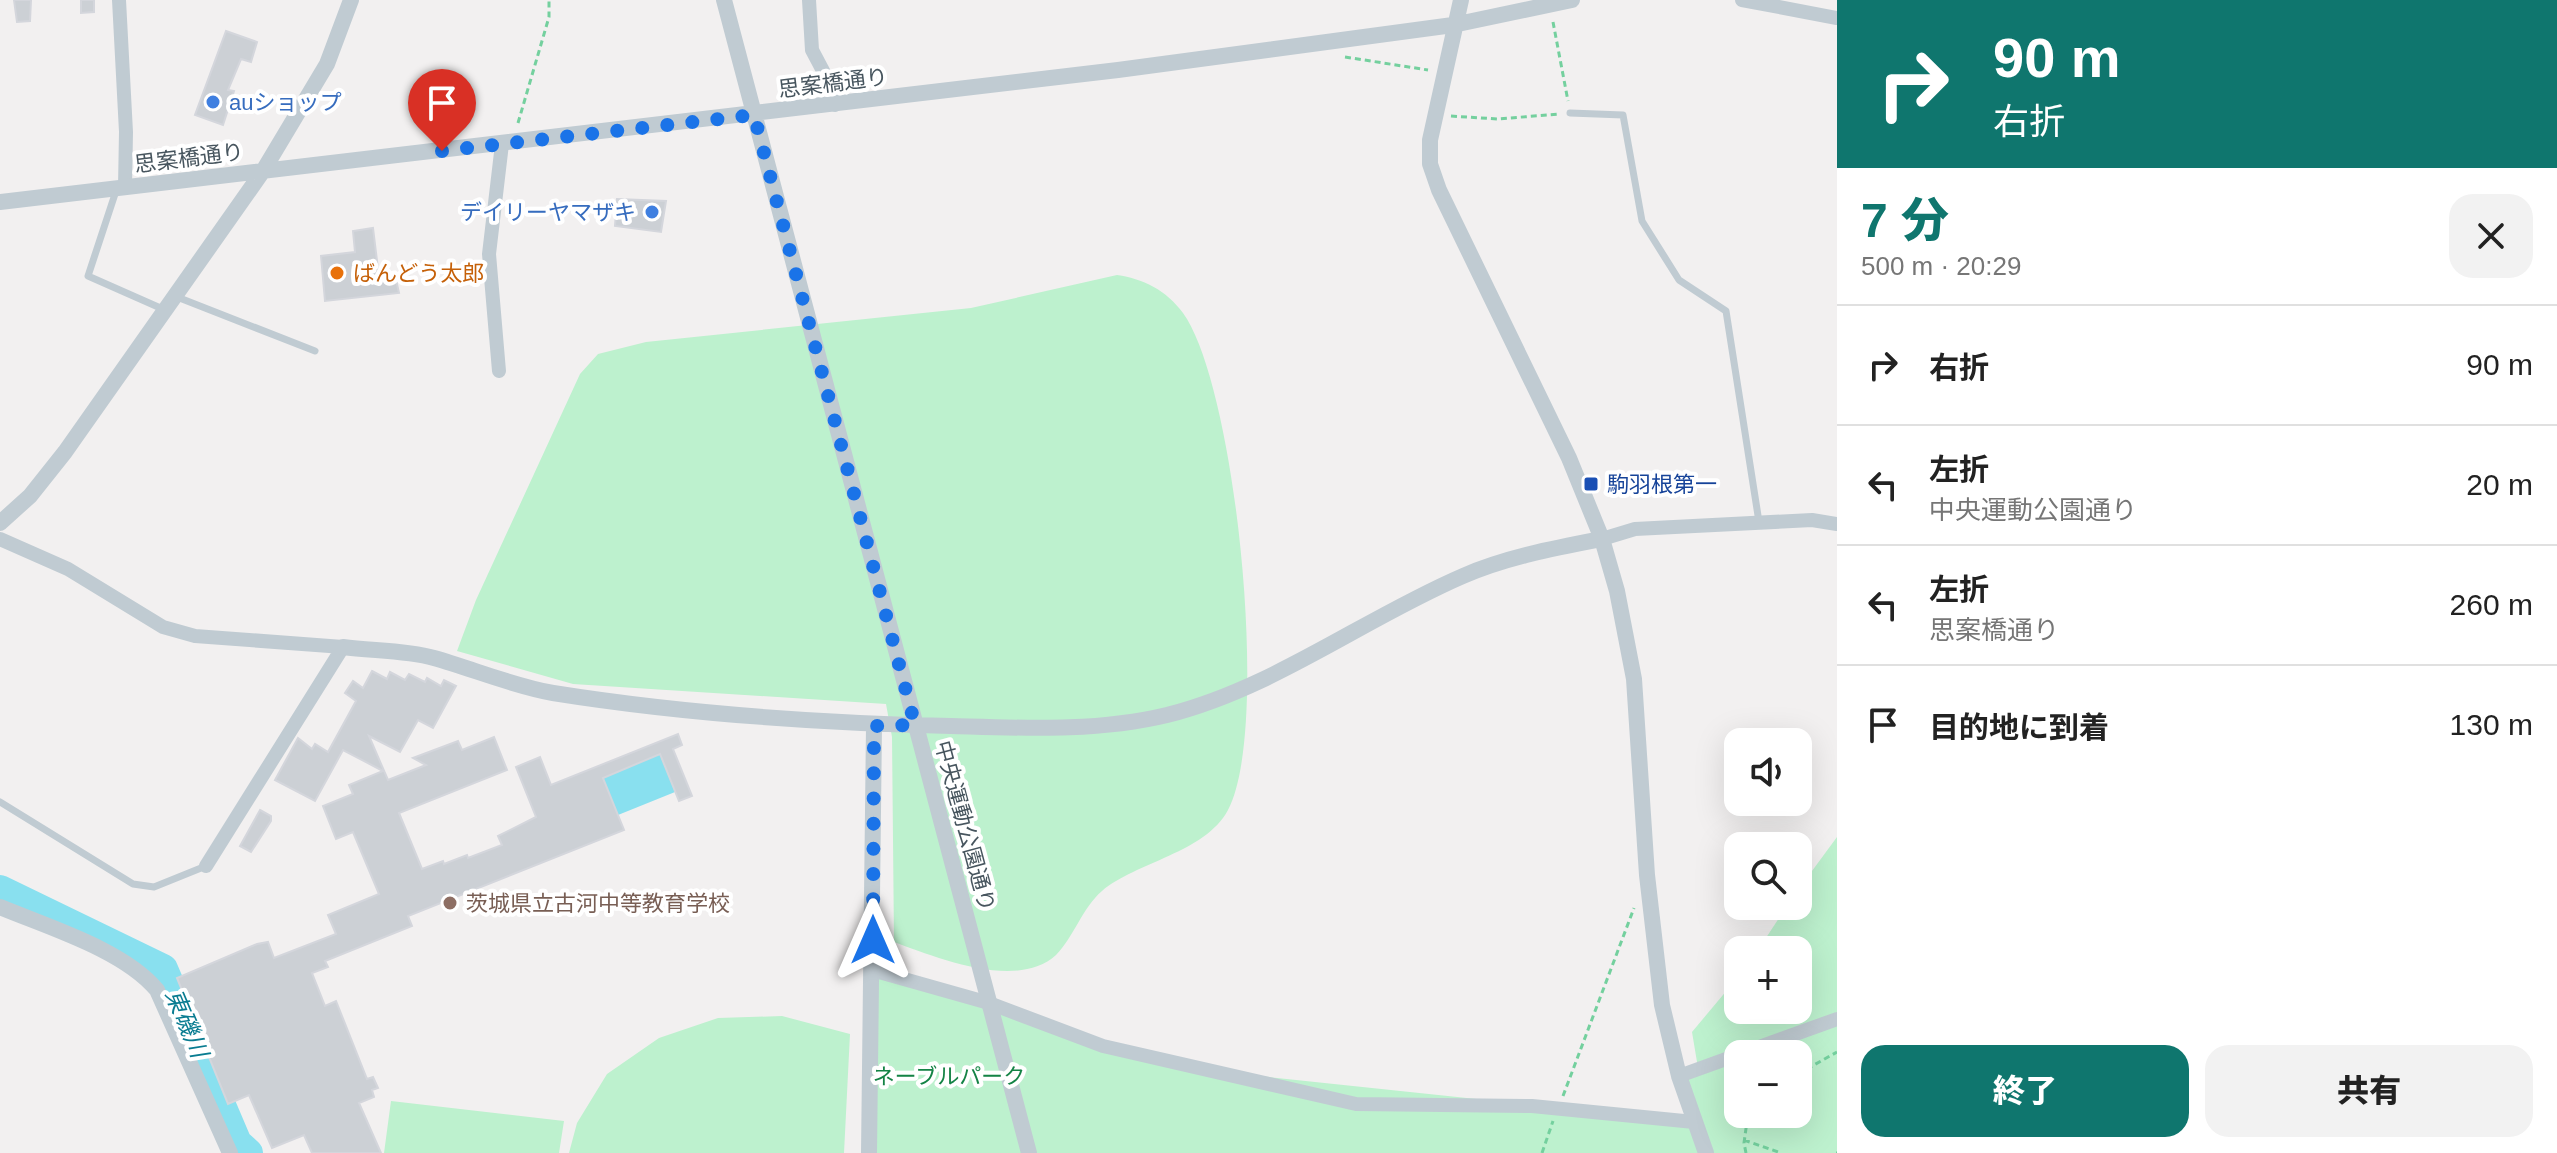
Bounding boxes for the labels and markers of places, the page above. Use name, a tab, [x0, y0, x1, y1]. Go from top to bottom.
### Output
pin	[408, 69, 476, 151]
place label: auショップ	[229, 90, 341, 115]
marker: auショップ	[204, 93, 222, 111]
place label: デイリーヤマザキ	[460, 200, 636, 225]
marker: デイリーヤマザキ	[643, 203, 661, 221]
place label: ばんどう太郎	[353, 261, 484, 286]
marker: ばんどう太郎	[328, 264, 346, 282]
place label: 駒羽根第一	[1607, 472, 1717, 497]
marker: 駒羽根第一	[1582, 475, 1600, 493]
place label: 茨城県立古河中等教育学校	[466, 891, 730, 916]
marker: 茨城県立古河中等教育学校	[441, 894, 459, 912]

